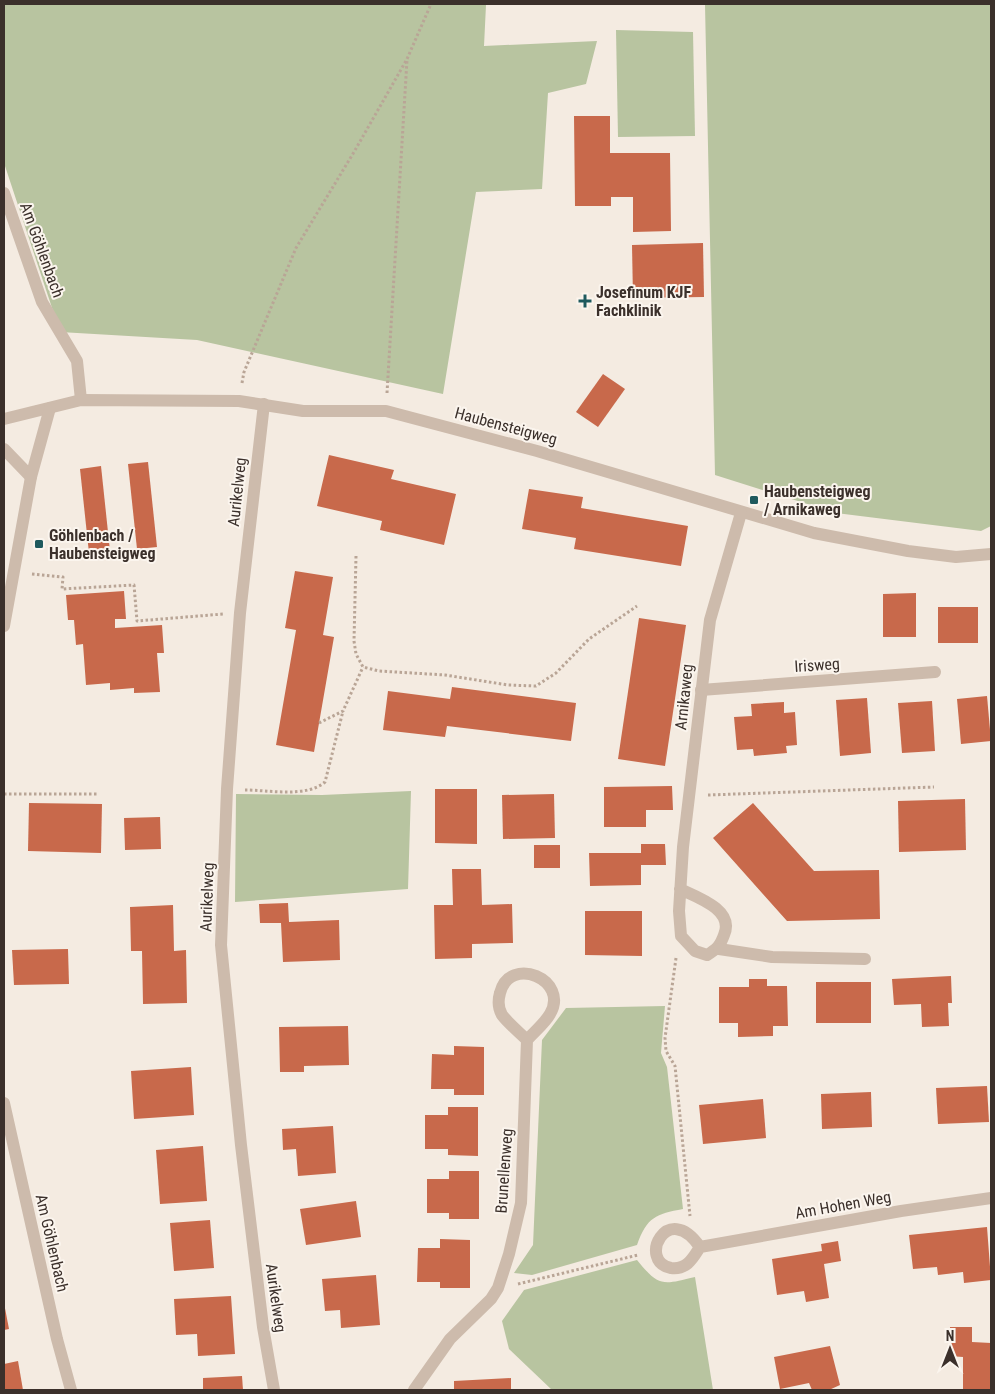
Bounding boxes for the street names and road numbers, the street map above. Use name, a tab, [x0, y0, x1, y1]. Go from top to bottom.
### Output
street label: Am Göhlenbach	[16, 200, 68, 300]
street label: Haubensteigweg	[453, 403, 559, 449]
street label: Aurikelweg	[224, 456, 250, 528]
street label: Irisweg	[794, 654, 840, 676]
street label: Arnikaweg	[671, 663, 697, 731]
street label: Aurikelweg	[196, 862, 218, 932]
street label: Brunellenweg	[492, 1128, 516, 1214]
street label: Am Hohen Weg	[794, 1187, 892, 1223]
street label: Am Göhlenbach	[32, 1192, 72, 1294]
street label: Aurikelweg	[262, 1262, 290, 1334]

